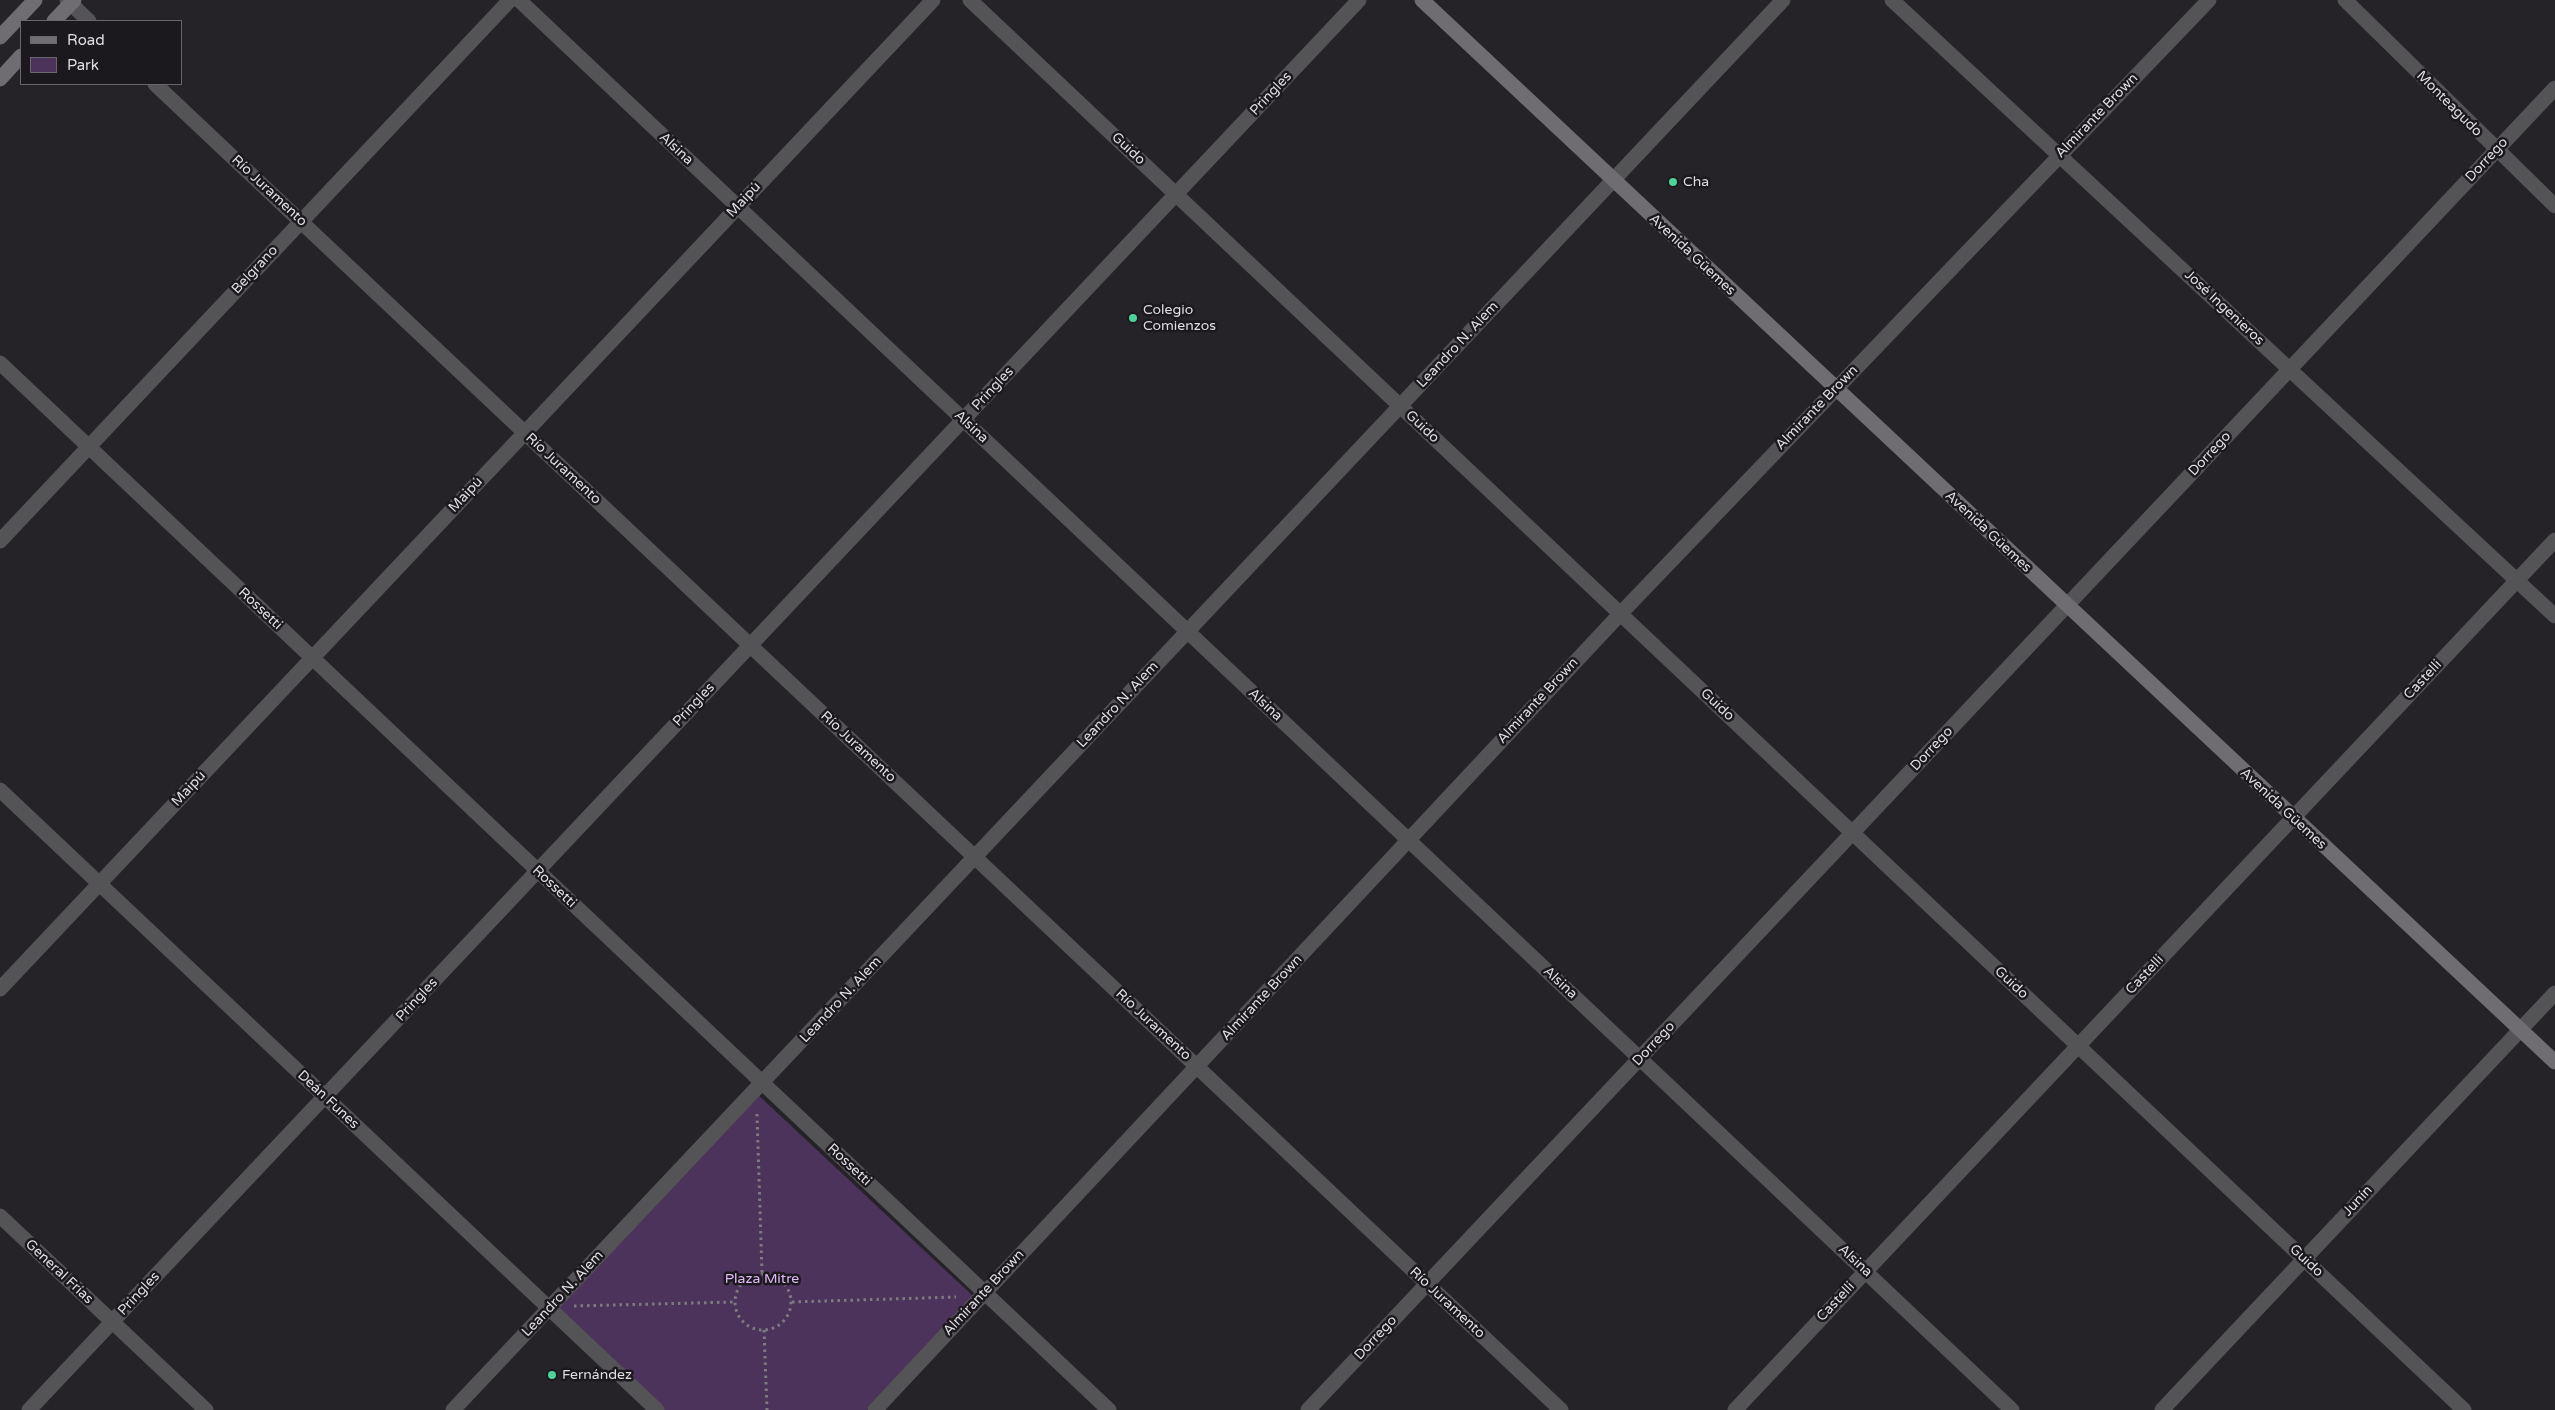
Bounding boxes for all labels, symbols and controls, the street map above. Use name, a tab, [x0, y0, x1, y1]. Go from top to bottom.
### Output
legend	[20, 20, 182, 85]
text: Road	[67, 31, 105, 49]
text: Park	[67, 56, 99, 74]
street label: Monteagudo	[2413, 68, 2485, 140]
street label: Pringles	[1247, 69, 1295, 119]
street label: Almirante Brown	[2052, 70, 2142, 162]
street label: Alsina	[655, 129, 697, 169]
street label: Guido	[1108, 129, 1148, 169]
street label: Dorrego	[2462, 134, 2512, 186]
street label: Río Juramento	[228, 152, 310, 230]
place label: Cha	[1683, 174, 1709, 190]
marker: Cha	[1667, 176, 1679, 188]
street label: Maipú	[723, 179, 765, 221]
street label: Avenida Güemes	[1645, 211, 1739, 299]
street label: Belgrano	[228, 242, 282, 298]
street label: José Ingenieros	[2181, 267, 2267, 349]
street label: Leandro N. Alem	[1414, 298, 1502, 392]
place label: Colegio Comienzos	[1143, 302, 1216, 334]
marker: Colegio Comienzos	[1127, 312, 1139, 324]
street label: Almirante Brown	[1772, 362, 1862, 454]
street label: Pringles	[969, 364, 1017, 414]
street label: Alsina	[950, 407, 992, 447]
street label: Guido	[1402, 407, 1442, 447]
street label: Dorrego	[2185, 428, 2235, 480]
street label: Río Juramento	[522, 430, 604, 508]
street label: Maipú	[445, 474, 487, 516]
street label: Avenida Güemes	[1941, 488, 2035, 576]
street label: Rossetti	[235, 584, 285, 634]
street label: Almirante Brown	[1494, 655, 1582, 747]
street label: Castelli	[2401, 657, 2445, 703]
street label: Leandro N. Alem	[1074, 658, 1162, 752]
street label: Pringles	[670, 680, 718, 730]
street label: Alsina	[1244, 685, 1286, 725]
street label: Guido	[1697, 685, 1737, 725]
street label: Río Juramento	[817, 708, 899, 786]
street label: Dorrego	[1907, 723, 1957, 775]
street label: Avenida Güemes	[2236, 765, 2330, 853]
street label: Maipú	[168, 768, 210, 810]
street label: Rossetti	[529, 862, 579, 912]
street label: Almirante Brown	[1218, 952, 1306, 1044]
street label: Castelli	[2123, 952, 2167, 998]
street label: Leandro N. Alem	[797, 953, 885, 1047]
street label: Alsina	[1539, 963, 1581, 1003]
street label: Guido	[1991, 963, 2031, 1003]
street label: Pringles	[393, 975, 441, 1025]
street label: Río Juramento	[1112, 986, 1194, 1064]
street label: Dorrego	[1629, 1018, 1679, 1070]
street label: Deán Funes	[294, 1067, 362, 1133]
street label: Rossetti	[824, 1140, 874, 1190]
street label: Junín	[2340, 1182, 2376, 1220]
street label: General Frías	[21, 1236, 97, 1308]
street label: Alsina	[1834, 1241, 1876, 1281]
street label: Guido	[2286, 1241, 2326, 1281]
street label: Leandro N. Alem	[519, 1247, 607, 1341]
street label: Almirante Brown	[940, 1247, 1028, 1339]
street label: Río Juramento	[1406, 1264, 1488, 1342]
street label: Pringles	[115, 1269, 163, 1319]
park label: Plaza Mitre	[725, 1271, 799, 1287]
street label: Castelli	[1814, 1279, 1858, 1325]
street label: Dorrego	[1351, 1312, 1401, 1364]
place label: Fernández	[562, 1367, 632, 1383]
marker: Fernández	[546, 1369, 558, 1381]

